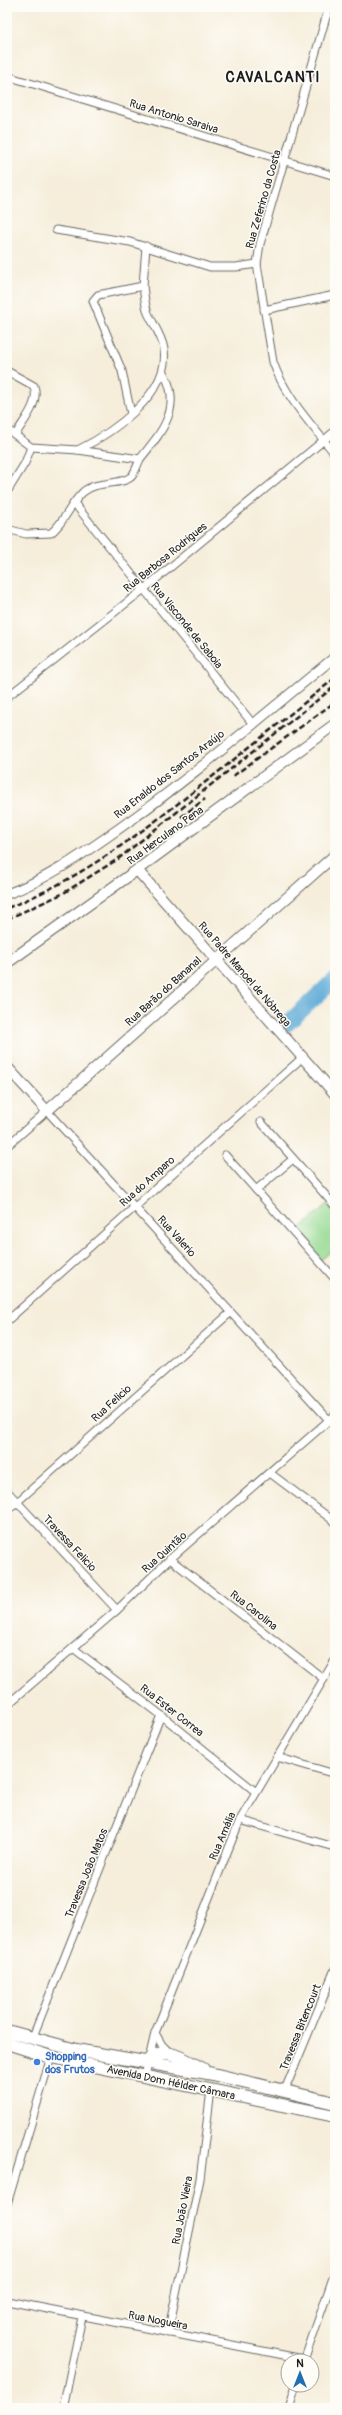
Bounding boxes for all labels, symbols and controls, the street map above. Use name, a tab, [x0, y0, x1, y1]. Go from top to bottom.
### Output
district label: CAVALCANTI	[226, 68, 320, 87]
street label: Rua Antonio Saraiva	[128, 97, 220, 136]
street label: Rua Zeferino da Costa	[243, 148, 284, 250]
street label: Rua Barbosa Rodrigues	[121, 520, 210, 595]
street label: Rua Visconde de Saboia	[148, 580, 225, 671]
street label: Rua Enaldo dos Santos Araújo	[112, 727, 227, 821]
street label: Rua Herculano Pena	[125, 803, 206, 867]
street label: Rua Padre Manoel de Nóbrega	[196, 919, 294, 1029]
street label: Rua Barão do Bananal	[123, 954, 204, 1029]
street label: Rua do Amparo	[117, 1153, 178, 1209]
street label: Rua Valerio	[155, 1213, 199, 1260]
street label: Rua Felicio	[89, 1382, 134, 1425]
street label: Travessa Felicio	[40, 1512, 99, 1574]
street label: Rua Quintão	[139, 1529, 189, 1576]
street label: Rua Carolina	[227, 1588, 280, 1633]
street label: Rua Ester Correa	[137, 1682, 206, 1739]
street label: Rua Amália	[207, 1810, 238, 1862]
street label: Travessa João Matos	[63, 1826, 110, 1920]
street label: Travessa Bitencourt	[277, 1982, 324, 2072]
place label: Shopping dos Frutos	[45, 2050, 95, 2076]
marker: Shopping dos Frutos	[32, 2057, 42, 2067]
street label: Avenida Dom Hélder Câmara	[106, 2063, 236, 2102]
street label: Rua João Vieira	[169, 2175, 196, 2245]
street label: Rua Nogueira	[127, 2308, 189, 2333]
north arrow	[280, 2353, 320, 2393]
text: N	[296, 2357, 304, 2370]

